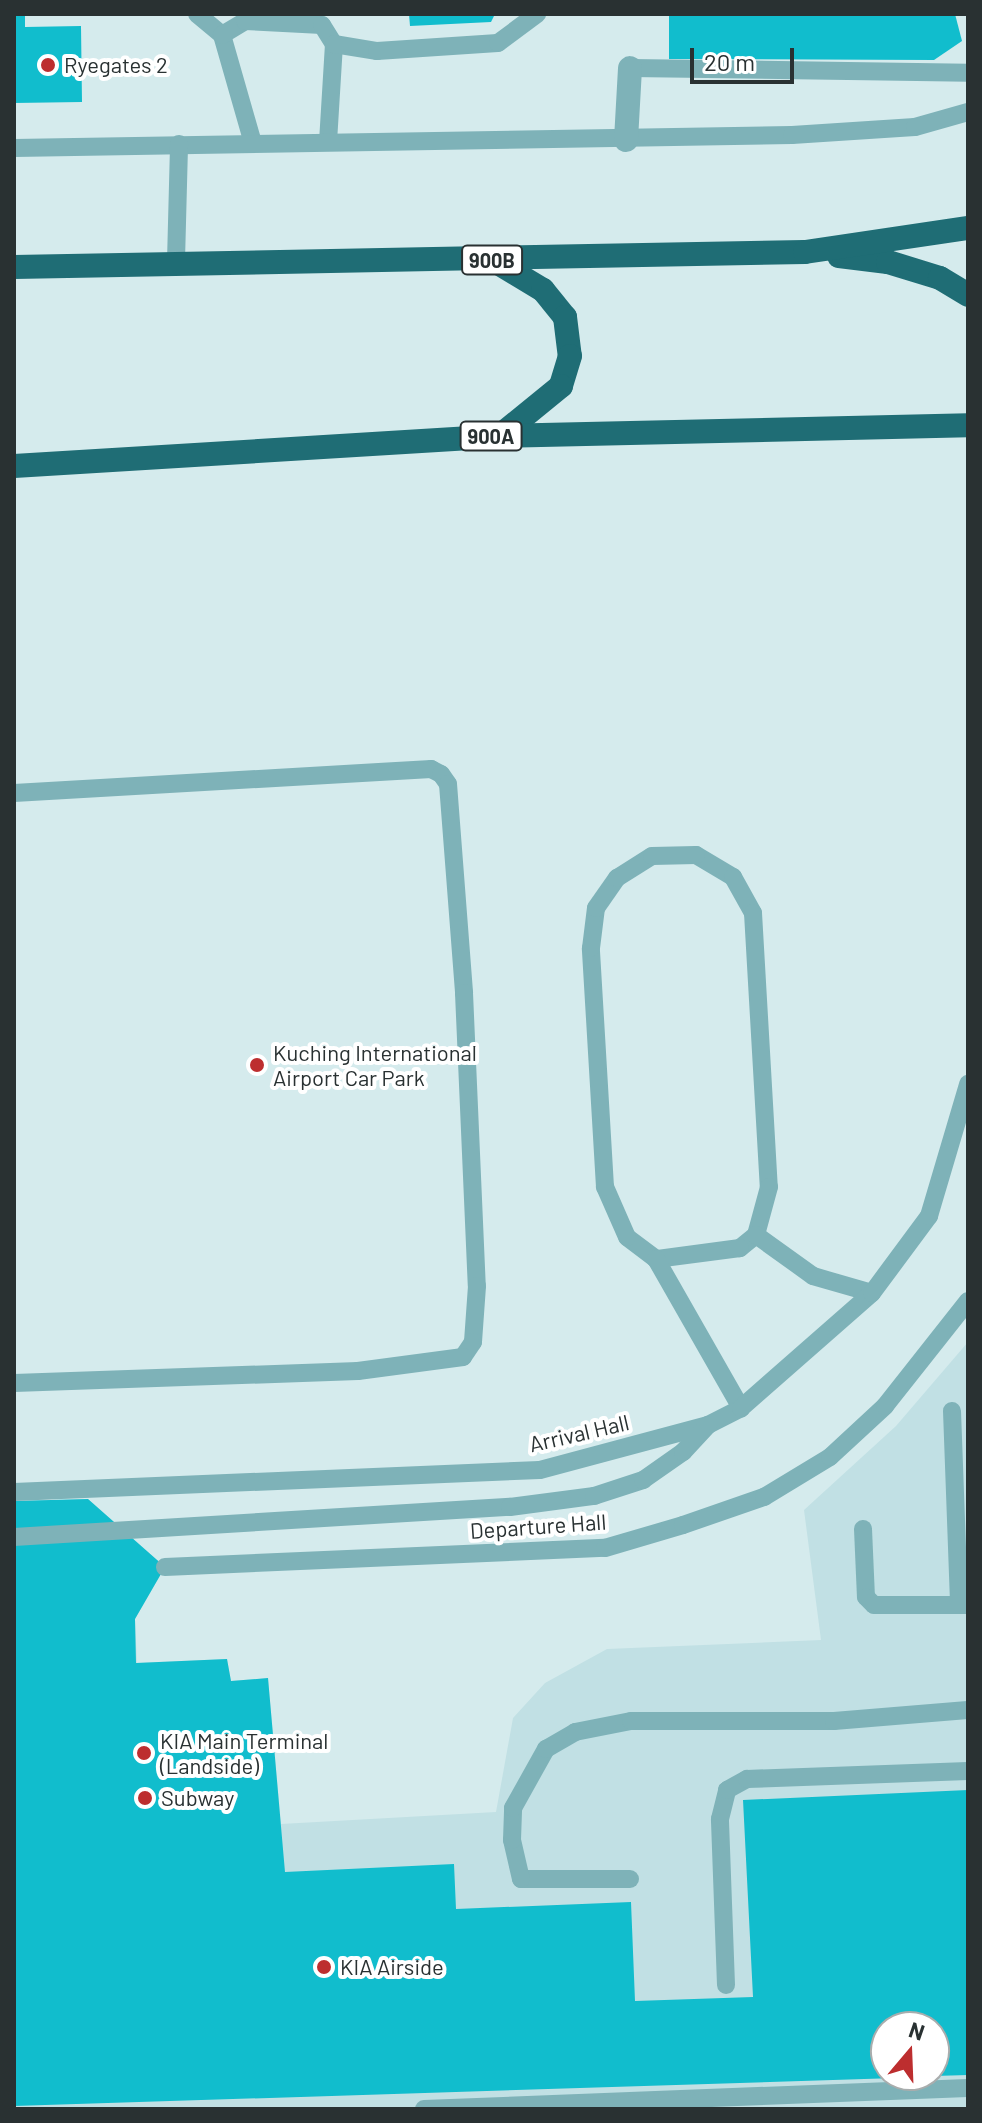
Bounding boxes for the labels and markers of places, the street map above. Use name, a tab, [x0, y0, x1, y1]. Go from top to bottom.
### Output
place label: Ryegates 2	[64, 52, 168, 78]
marker: Ryegates 2	[39, 56, 57, 74]
place label: Kuching International Airport Car Park	[273, 1039, 477, 1090]
marker: Kuching International Airport Car Park	[248, 1056, 266, 1074]
place label: KIA Main Terminal (Landside)	[160, 1727, 328, 1778]
marker: KIA Main Terminal (Landside)	[135, 1744, 153, 1762]
place label: Subway	[161, 1785, 234, 1811]
marker: Subway	[136, 1789, 154, 1807]
place label: KIA Airside	[340, 1954, 444, 1980]
marker: KIA Airside	[315, 1958, 333, 1976]

